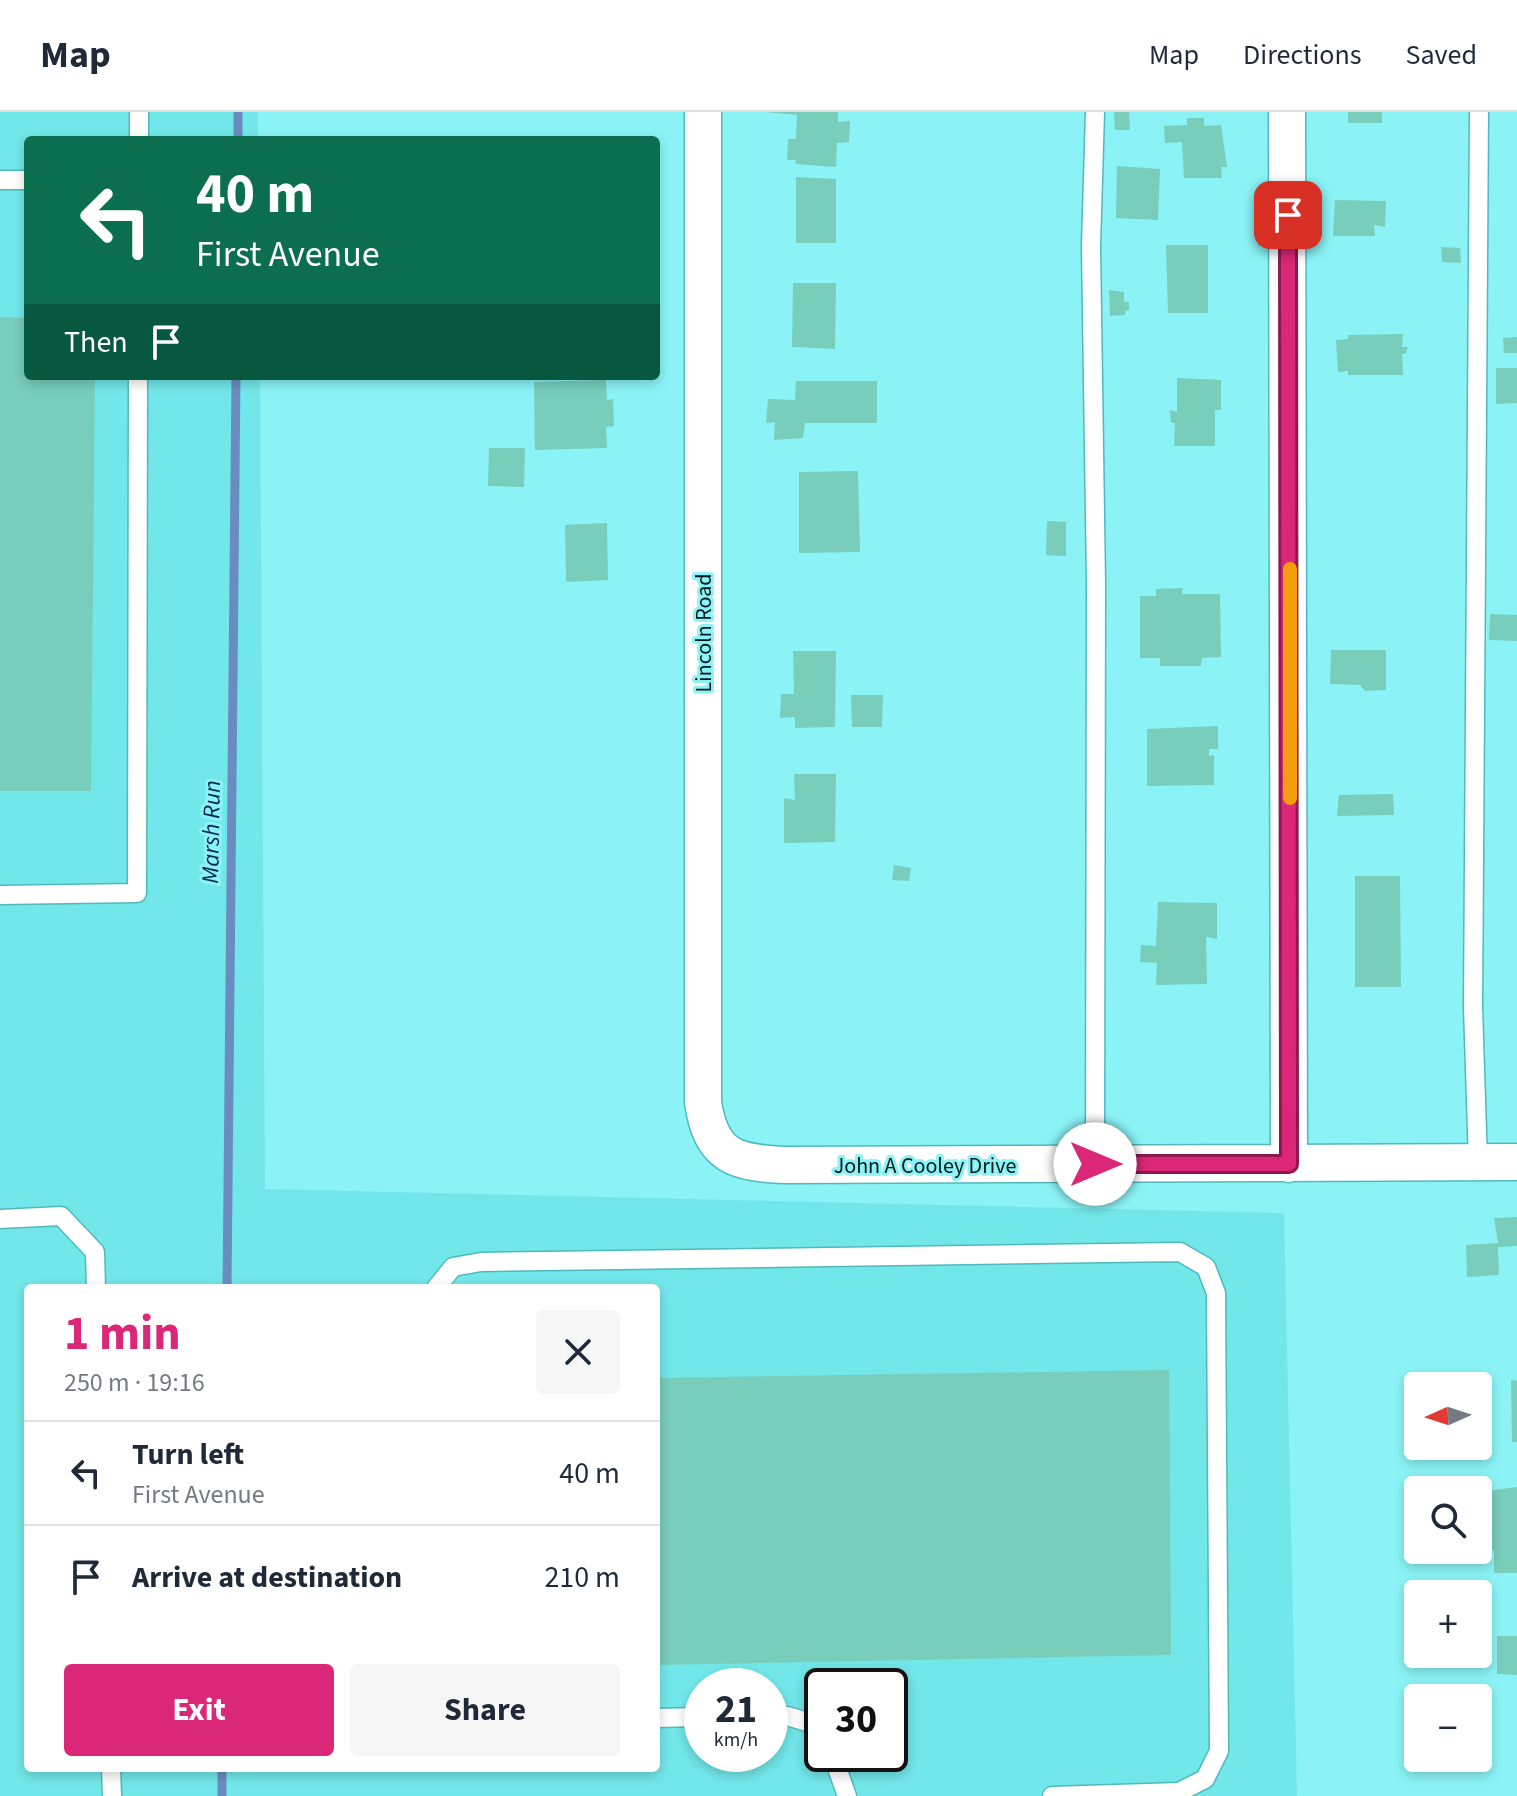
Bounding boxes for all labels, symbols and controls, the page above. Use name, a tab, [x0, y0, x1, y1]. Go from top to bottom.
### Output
text: Map	[40, 28, 111, 82]
text: Map	[1149, 35, 1199, 75]
text: Directions	[1243, 35, 1362, 75]
text: Saved	[1406, 35, 1477, 75]
text: 40 m	[196, 155, 314, 234]
icon: left	[64, 168, 168, 272]
pin	[1254, 181, 1322, 249]
icon: arrive	[1266, 193, 1310, 237]
text: First Avenue	[196, 229, 380, 280]
icon: arrive	[144, 320, 188, 364]
text: Then	[64, 321, 128, 364]
street label: Lincoln Road	[688, 574, 720, 692]
water label: Marsh Run	[193, 780, 230, 884]
position arrow	[1053, 1122, 1137, 1206]
street label: John A Cooley Drive	[834, 1150, 1016, 1182]
text: 1 min	[64, 1300, 181, 1368]
button: close	[536, 1310, 620, 1394]
text: 250 m · 19:16	[64, 1364, 205, 1401]
north arrow	[1404, 1372, 1492, 1460]
map controls	[1404, 1372, 1492, 1772]
text: Turn left	[132, 1433, 244, 1476]
icon: left	[64, 1451, 108, 1495]
text: 40 m	[559, 1452, 620, 1495]
text: First Avenue	[132, 1476, 265, 1513]
button: search	[1404, 1476, 1492, 1564]
icon: arrive	[64, 1555, 108, 1599]
text: Arrive at destination	[132, 1556, 402, 1599]
text: 210 m	[544, 1556, 620, 1599]
button: +	[1404, 1580, 1492, 1668]
button: Exit	[64, 1664, 334, 1756]
button: Share	[350, 1664, 620, 1756]
speed limit sign: 30	[804, 1668, 908, 1772]
text: 21	[715, 1681, 757, 1738]
button: −	[1404, 1684, 1492, 1772]
text: km/h	[714, 1726, 758, 1754]

